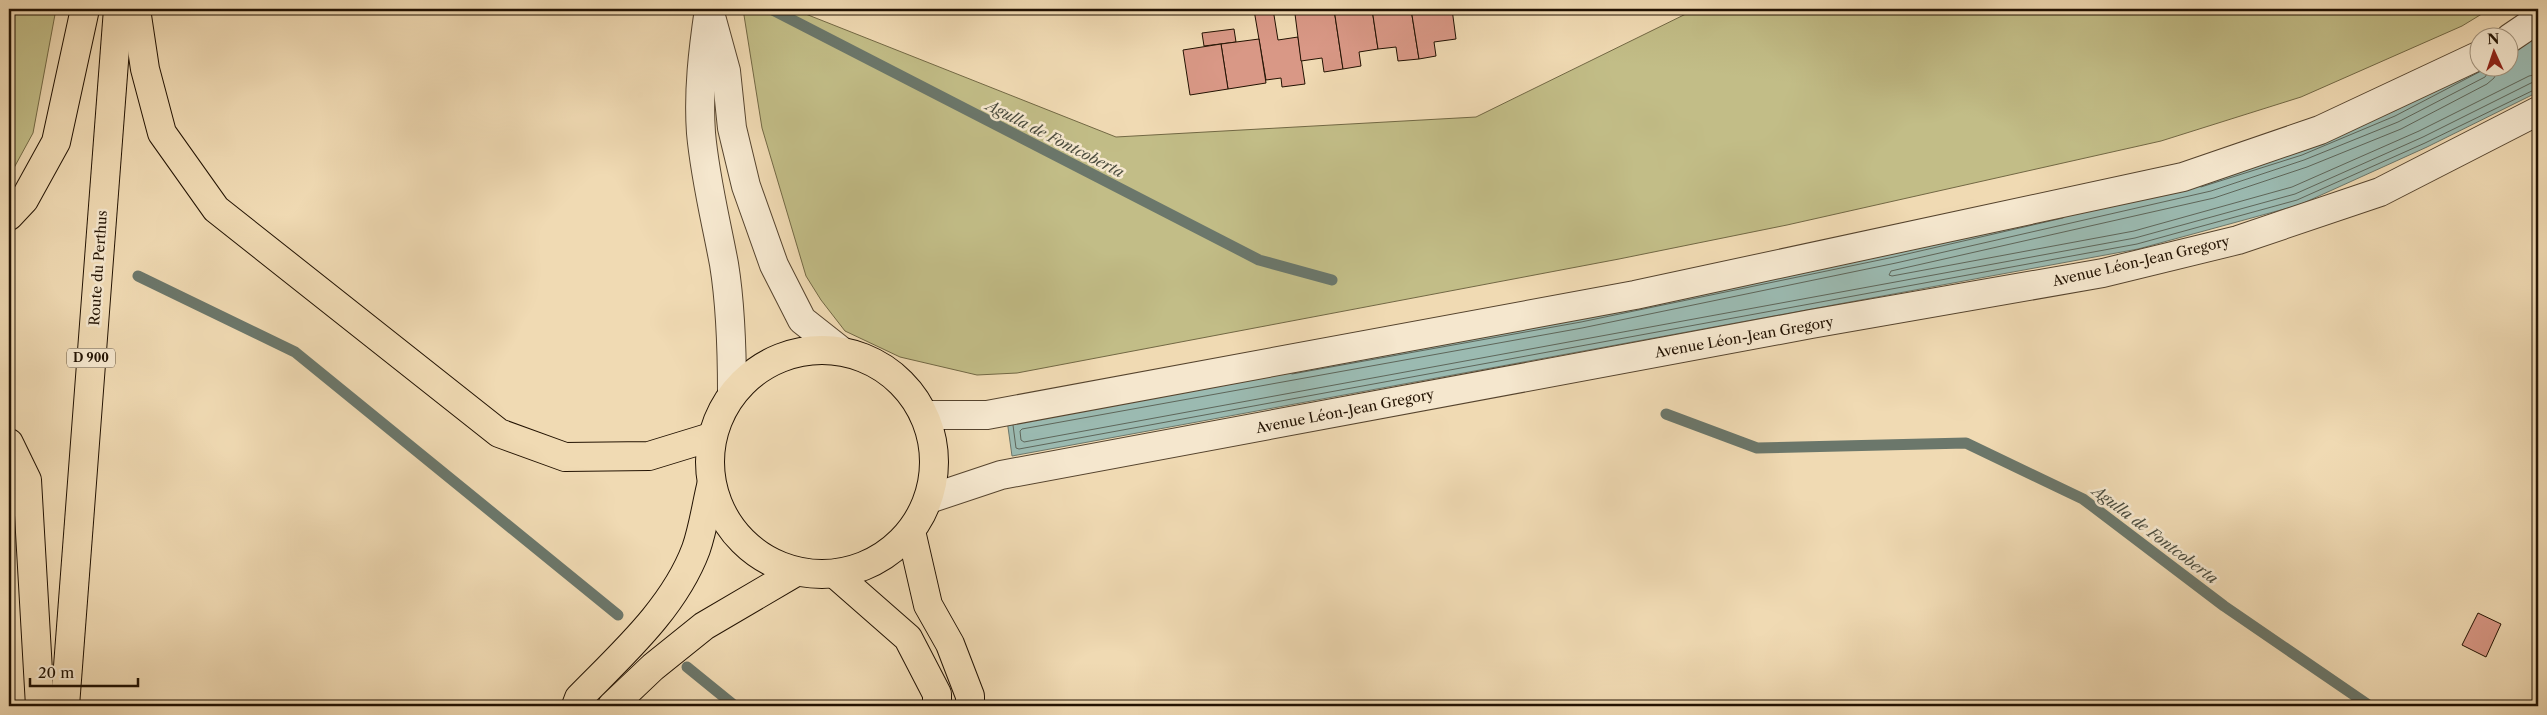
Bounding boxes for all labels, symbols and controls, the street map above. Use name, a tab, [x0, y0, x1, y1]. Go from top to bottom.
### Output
north arrow	[2470, 28, 2520, 78]
text: N	[2487, 30, 2500, 48]
water label: Agulla de Fontcoberta	[981, 95, 1127, 182]
street label: Route du Perthus	[85, 210, 111, 326]
street label: Avenue Léon-Jean Gregory	[2050, 232, 2231, 290]
street label: Avenue Léon-Jean Gregory	[1652, 312, 1835, 362]
road number: D 900	[67, 348, 115, 368]
street label: Avenue Léon-Jean Gregory	[1253, 385, 1436, 437]
water label: Agulla de Fontcoberta	[2087, 480, 2222, 588]
scale bar	[30, 655, 138, 687]
text: 20 m	[38, 663, 74, 682]

